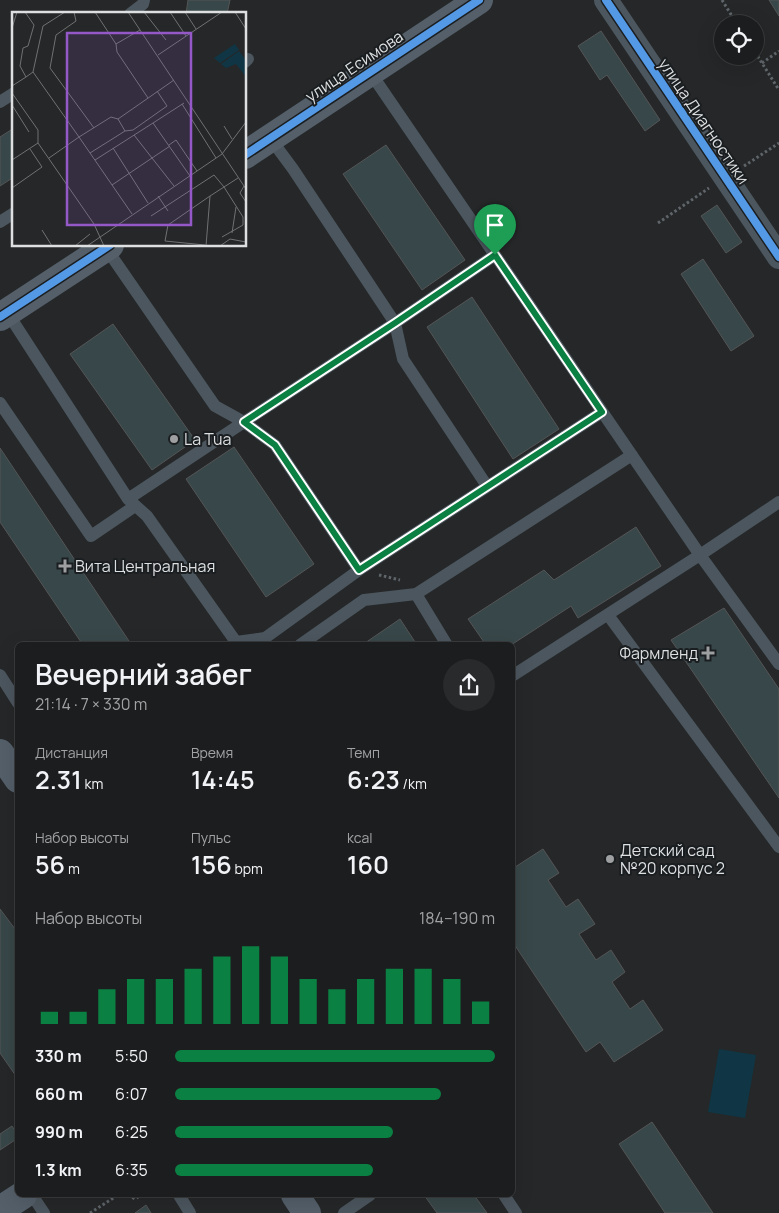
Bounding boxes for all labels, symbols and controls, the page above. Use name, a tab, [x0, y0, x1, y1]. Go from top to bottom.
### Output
inset map	[12, 12, 246, 246]
map controls	[714, 15, 764, 65]
button: locate	[714, 15, 764, 65]
street label: улица Есимова	[301, 25, 407, 107]
street label: улица Диагностики	[654, 54, 754, 188]
pin	[474, 204, 516, 255]
icon: arrive	[481, 211, 509, 239]
place label: La Tua	[184, 428, 231, 450]
marker: La Tua	[168, 433, 180, 445]
place label: Вита Центральная	[75, 555, 215, 577]
marker: Вита Центральная	[59, 560, 71, 572]
place label: Фармленд	[620, 642, 698, 664]
marker: Фармленд	[702, 647, 714, 659]
text: Вечерний забег	[35, 655, 252, 693]
button: share	[443, 659, 495, 711]
text: 21:14 · 7 × 330 m	[35, 693, 147, 715]
text: Дистанция	[35, 743, 108, 762]
text: Время	[191, 743, 233, 762]
text: Темп	[347, 743, 380, 762]
text: 2.31	[35, 762, 82, 797]
text: 14:45	[191, 762, 254, 797]
text: 6:23	[347, 762, 400, 797]
text: km	[82, 774, 103, 793]
text: /km	[400, 774, 427, 793]
text: Набор высоты	[35, 828, 129, 847]
text: Пульс	[191, 828, 231, 847]
text: kcal	[347, 828, 373, 847]
place label: Детский сад №20 корпус 2	[620, 839, 725, 879]
text: 56	[35, 847, 65, 882]
text: 156	[191, 847, 232, 882]
text: 160	[347, 847, 389, 882]
marker: Детский сад №20 корпус 2	[604, 853, 616, 865]
text: m	[65, 859, 80, 878]
text: bpm	[232, 859, 263, 878]
text: Набор высоты	[35, 907, 142, 929]
text: 184–190 m	[419, 907, 495, 929]
text: 330 m	[35, 1045, 82, 1067]
text: 5:50	[115, 1045, 148, 1067]
text: 660 m	[35, 1083, 83, 1105]
text: 6:07	[115, 1083, 148, 1105]
text: 990 m	[35, 1121, 83, 1143]
text: 6:25	[115, 1121, 148, 1143]
text: 1.3 km	[35, 1159, 82, 1181]
text: 6:35	[115, 1159, 148, 1181]

